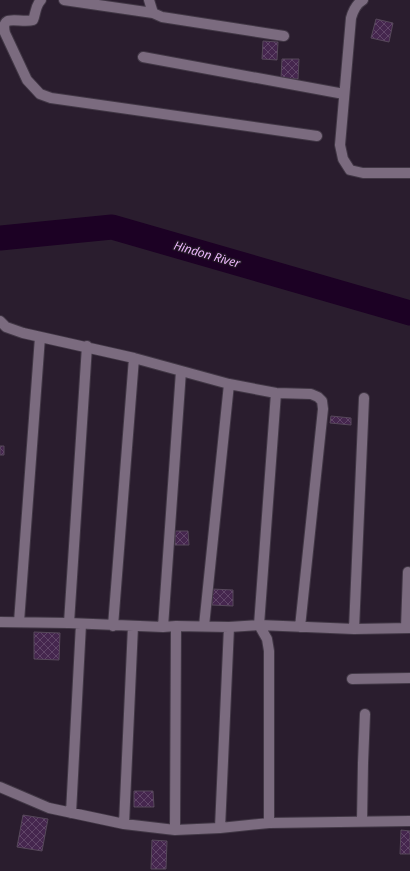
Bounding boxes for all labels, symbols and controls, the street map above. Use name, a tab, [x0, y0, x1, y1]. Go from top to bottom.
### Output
water label: Hindon River	[172, 236, 243, 272]

